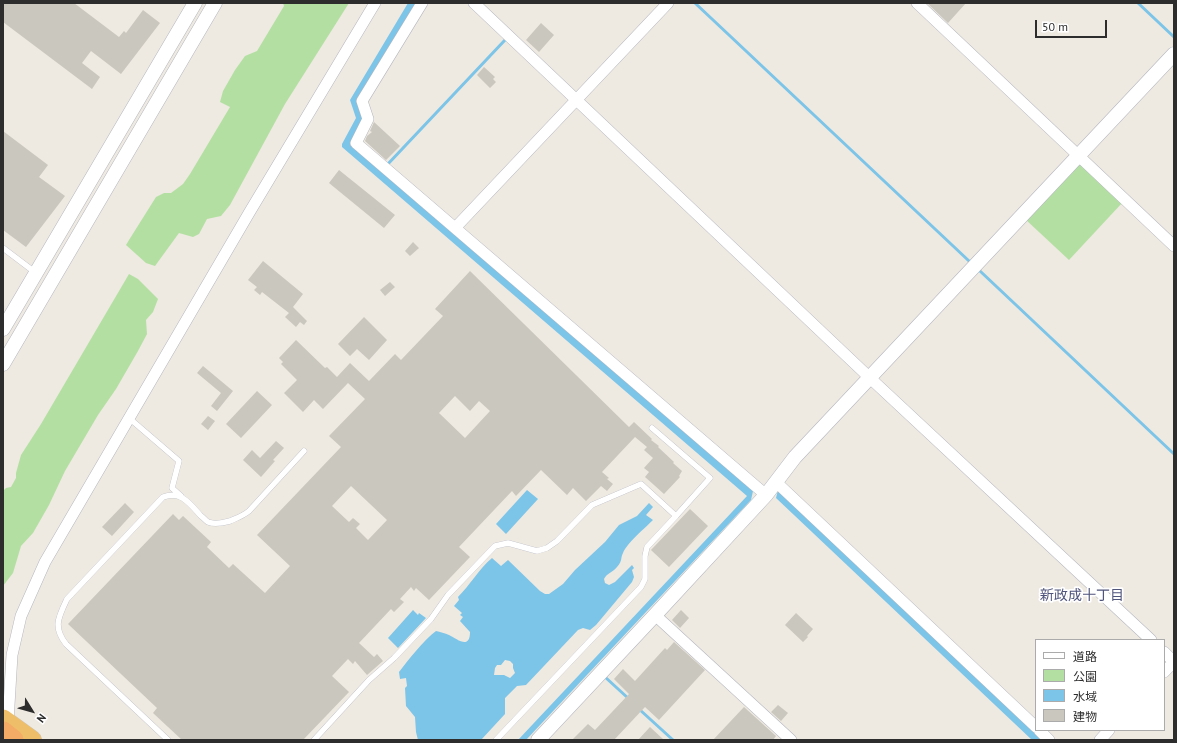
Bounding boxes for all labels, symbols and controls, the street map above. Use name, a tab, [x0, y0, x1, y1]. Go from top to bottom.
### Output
scale bar	[1037, 12, 1109, 38]
text: 50 m	[1042, 19, 1068, 34]
district label: 新政成十丁目	[1040, 588, 1124, 604]
legend	[1035, 639, 1165, 731]
text: 道路	[1073, 649, 1097, 664]
text: 公園	[1073, 669, 1097, 684]
text: 水域	[1073, 689, 1097, 704]
north arrow	[12, 691, 52, 731]
text: 建物	[1073, 709, 1097, 724]
text: N	[34, 711, 49, 725]

